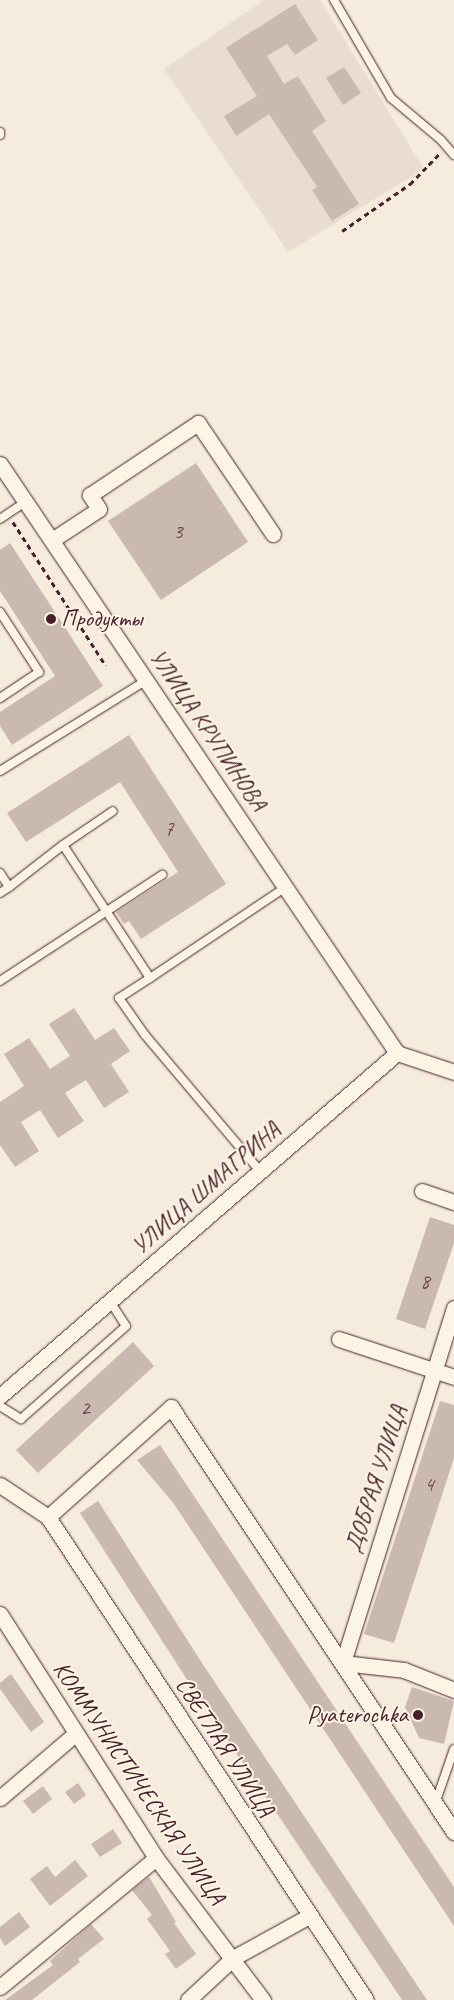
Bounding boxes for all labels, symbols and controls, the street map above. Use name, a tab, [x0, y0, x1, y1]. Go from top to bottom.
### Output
house number: 3	[173, 518, 183, 544]
place label: Продукты	[61, 605, 143, 633]
marker: Продукты	[45, 613, 57, 625]
street label: УЛИЦА КРУПИНОВА	[143, 644, 273, 816]
house number: 7	[164, 815, 174, 841]
street label: УЛИЦА ШМАГРИНА	[126, 1116, 286, 1260]
house number: 8	[420, 1268, 430, 1294]
house number: 2	[80, 1395, 90, 1421]
street label: ДОБРАЯ УЛИЦА	[339, 1402, 413, 1556]
house number: 4	[424, 1471, 434, 1497]
street label: КОММУНИСТИЧЕСКАЯ УЛИЦА	[47, 1656, 231, 1910]
street label: СВЕТЛАЯ УЛИЦА	[169, 1671, 281, 1823]
place label: Pyaterochka	[307, 1701, 408, 1729]
marker: Pyaterochka	[412, 1709, 424, 1721]

